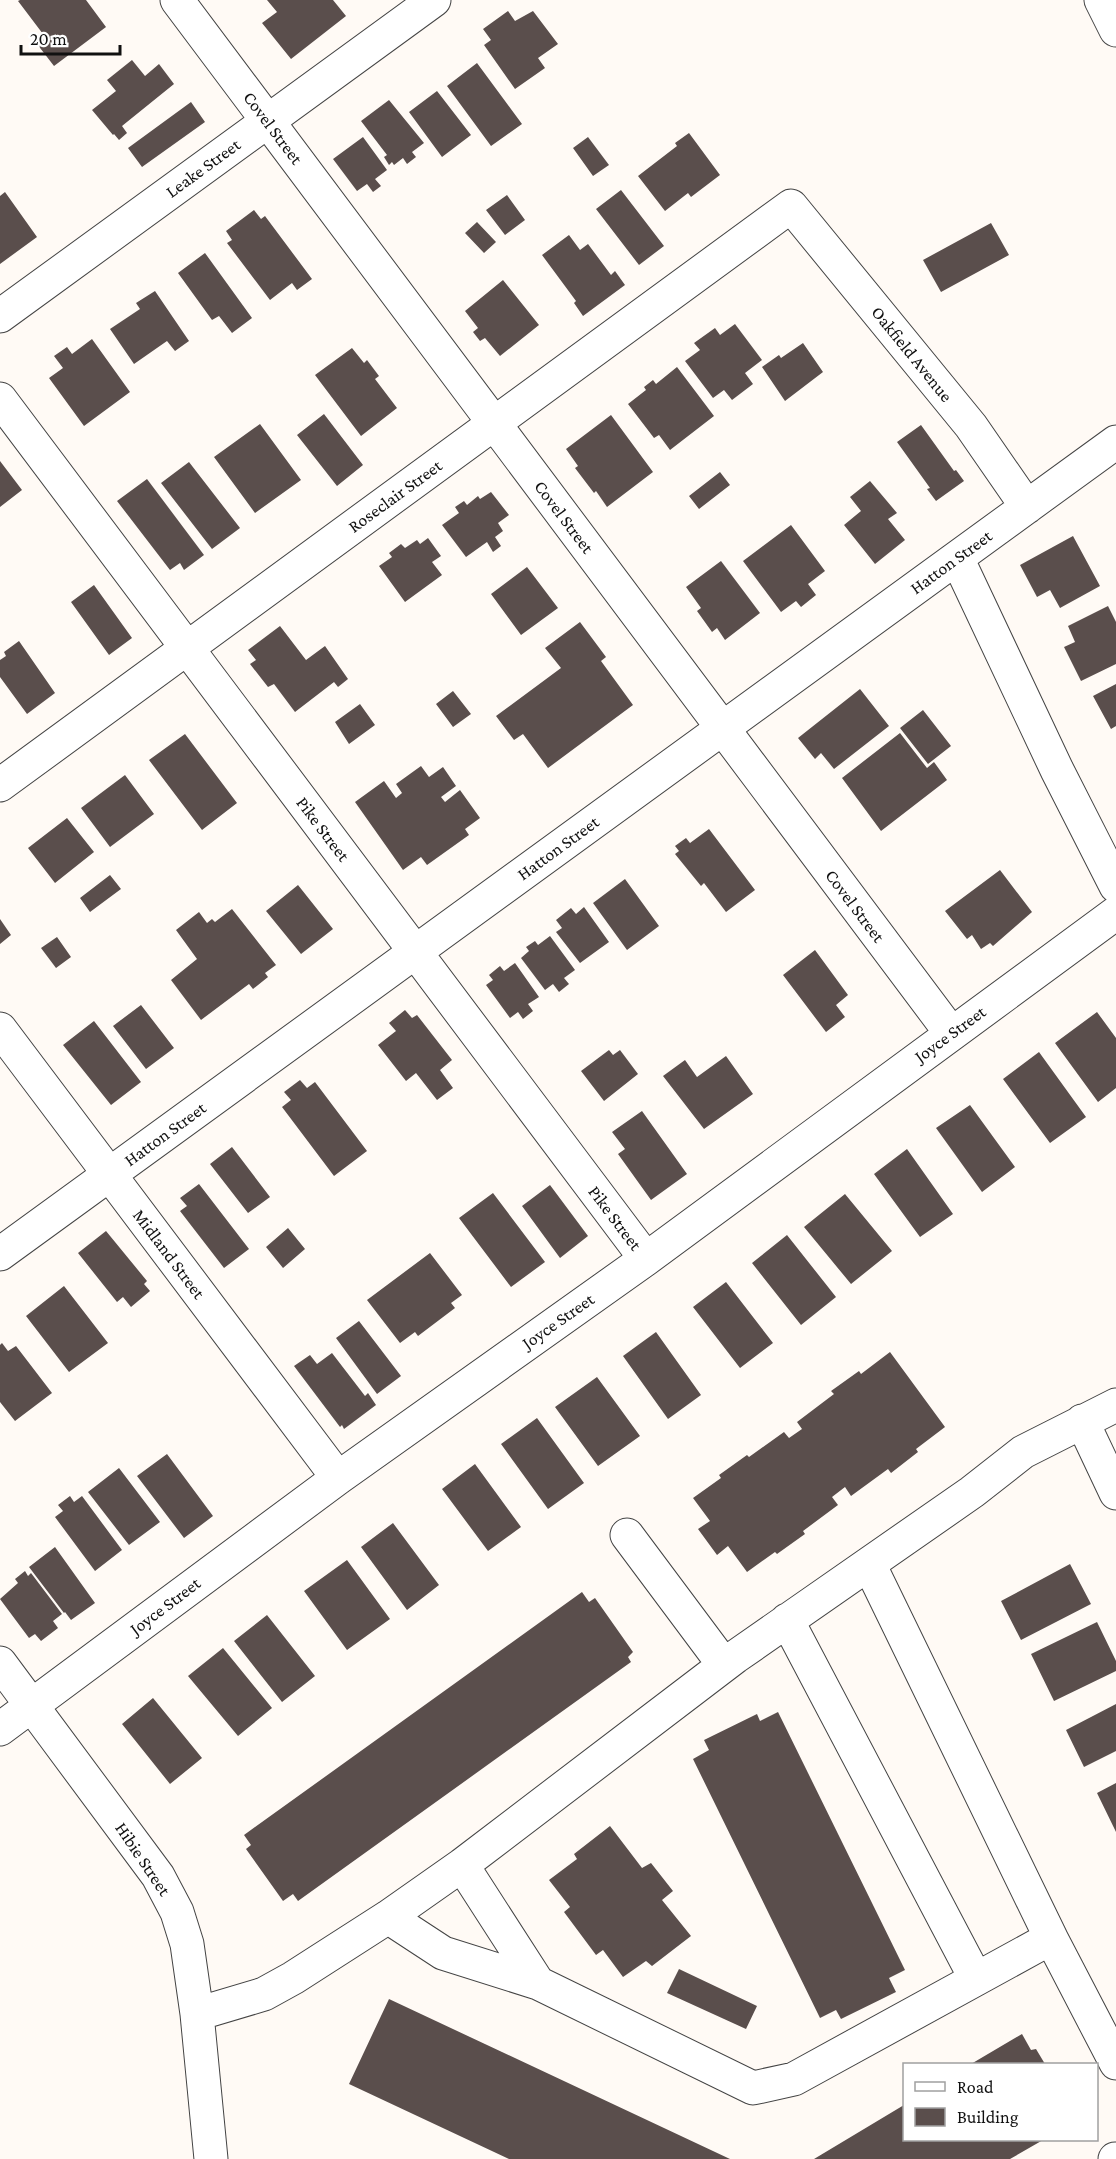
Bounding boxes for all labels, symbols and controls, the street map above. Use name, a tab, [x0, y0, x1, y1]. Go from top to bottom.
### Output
scale bar	[21, 18, 120, 56]
text: 20 m	[30, 29, 67, 49]
street label: Covel Street	[239, 88, 307, 169]
street label: Leake Street	[162, 134, 245, 202]
street label: Oakfield Avenue	[867, 302, 957, 406]
street label: Roseclair Street	[344, 455, 447, 537]
street label: Covel Street	[530, 477, 598, 558]
street label: Hatton Street	[906, 525, 997, 598]
street label: Pike Street	[292, 793, 354, 866]
street label: Hatton Street	[513, 811, 604, 884]
street label: Covel Street	[821, 866, 889, 947]
street label: Joyce Street	[909, 1001, 990, 1068]
street label: Hatton Street	[120, 1097, 211, 1170]
street label: Pike Street	[584, 1182, 646, 1255]
street label: Midland Street	[129, 1205, 210, 1304]
street label: Joyce Street	[517, 1288, 599, 1354]
street label: Joyce Street	[124, 1572, 205, 1640]
street label: Hibie Street	[111, 1819, 175, 1900]
legend	[903, 2063, 1098, 2141]
text: Road	[957, 2077, 994, 2097]
text: Building	[957, 2107, 1019, 2127]

